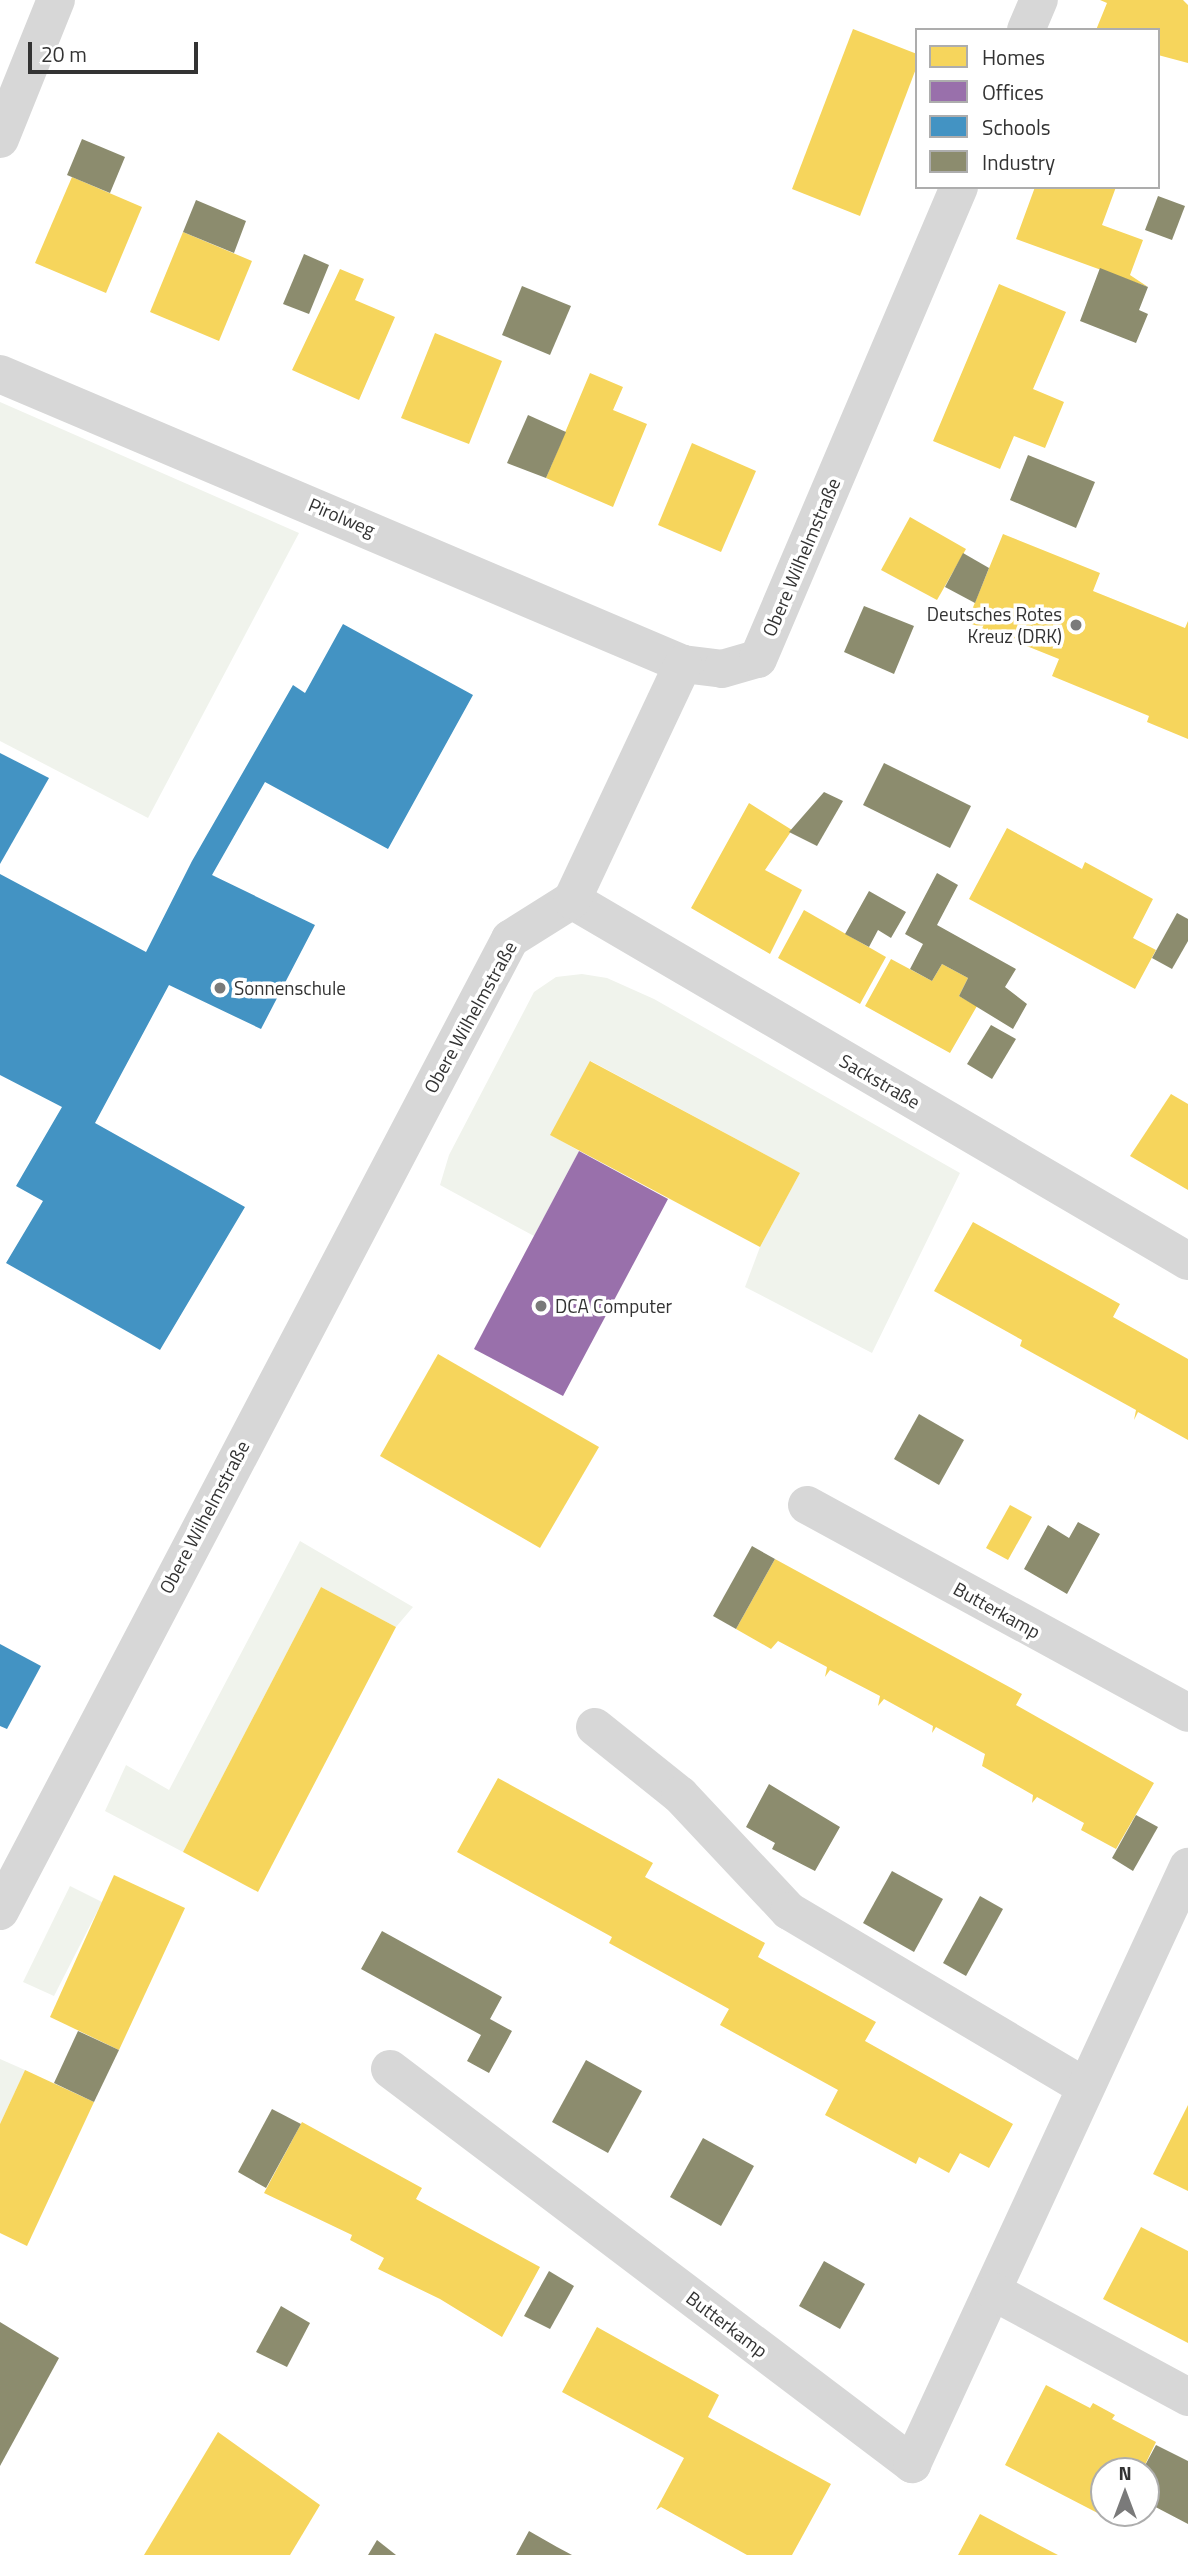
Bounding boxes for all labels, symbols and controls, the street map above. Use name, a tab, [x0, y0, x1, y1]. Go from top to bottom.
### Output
scale bar	[32, 28, 201, 72]
legend	[915, 28, 1160, 189]
text: 20 m	[41, 38, 87, 70]
text: Homes	[982, 41, 1045, 73]
text: Offices	[982, 76, 1044, 108]
text: Schools	[982, 111, 1051, 143]
text: Industry	[982, 146, 1055, 178]
street label: Obere Wilhelmstraße	[757, 474, 845, 640]
street label: Pirolweg	[305, 493, 379, 541]
place label: Deutsches Rotes Kreuz (DRK)	[927, 603, 1062, 647]
marker: Deutsches Rotes Kreuz (DRK)	[1068, 617, 1084, 633]
street label: Obere Wilhelmstraße	[419, 937, 521, 1097]
place label: Sonnenschule	[234, 977, 346, 999]
marker: Sonnenschule	[212, 980, 228, 996]
street label: Sackstraße	[836, 1049, 924, 1113]
place label: DCA Computer	[555, 1295, 672, 1317]
marker: DCA Computer	[533, 1298, 549, 1314]
street label: Obere Wilhelmstraße	[154, 1437, 254, 1597]
street label: Butterkamp	[950, 1577, 1044, 1643]
street label: Butterkamp	[682, 2286, 772, 2362]
north arrow	[1090, 2457, 1160, 2527]
text: N	[1118, 2458, 1132, 2487]

